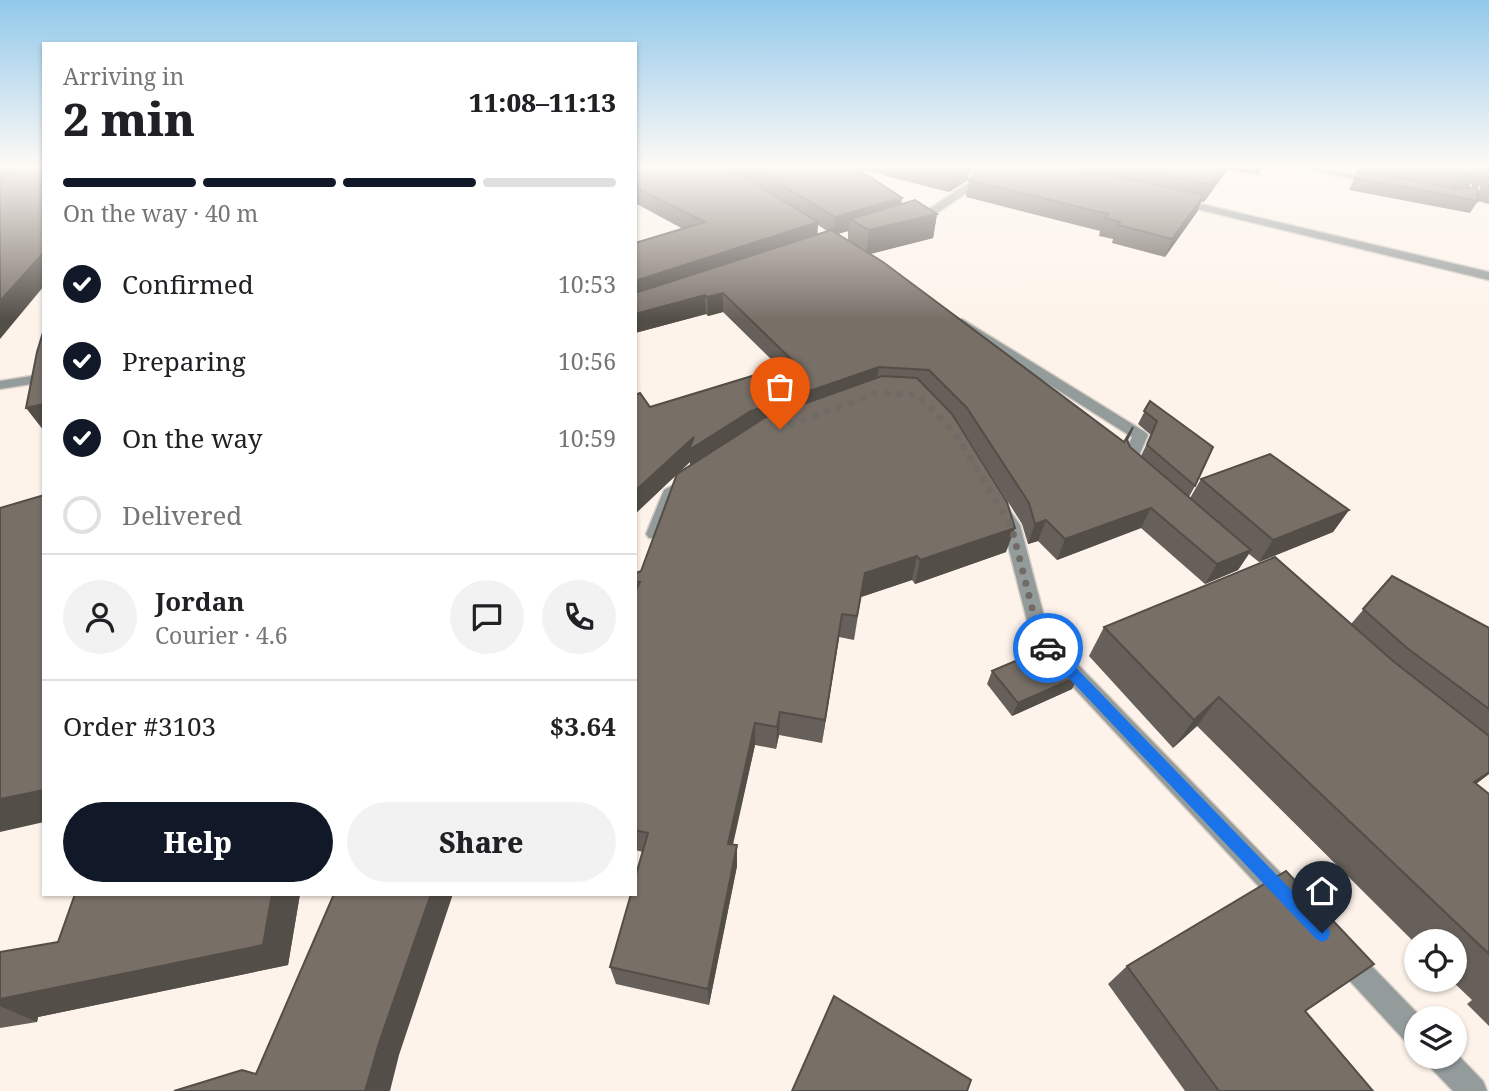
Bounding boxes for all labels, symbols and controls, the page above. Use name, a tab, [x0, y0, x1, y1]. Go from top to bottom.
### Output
text: Arriving in	[63, 60, 184, 92]
text: 11:08–11:13	[469, 84, 616, 120]
text: 2 min	[63, 87, 195, 149]
text: On the way · 40 m	[63, 197, 258, 229]
icon: check	[63, 265, 101, 303]
text: Confirmed	[122, 266, 254, 302]
text: 10:53	[558, 268, 616, 300]
icon: check	[63, 342, 101, 380]
text: Preparing	[122, 343, 246, 379]
text: 10:56	[558, 345, 616, 377]
pin	[750, 357, 810, 429]
icon: bag	[761, 368, 799, 406]
icon: check	[63, 419, 101, 457]
text: On the way	[122, 420, 262, 456]
text: 10:59	[558, 422, 616, 454]
text: Delivered	[122, 497, 242, 533]
button: person	[63, 580, 137, 654]
button: chat	[450, 580, 524, 654]
button: phone	[542, 580, 616, 654]
text: Jordan	[155, 583, 245, 619]
courier	[1013, 613, 1083, 683]
text: Courier · 4.6	[155, 619, 288, 651]
icon: car	[1029, 629, 1067, 667]
text: Order #3103	[63, 708, 216, 744]
text: $3.64	[550, 708, 616, 744]
button: Help	[63, 802, 333, 882]
button: Share	[347, 802, 616, 882]
pin	[1292, 861, 1352, 933]
icon: home	[1303, 872, 1341, 910]
map controls	[1404, 929, 1467, 1069]
button: locate	[1404, 929, 1467, 992]
button: layers	[1404, 1006, 1467, 1069]

